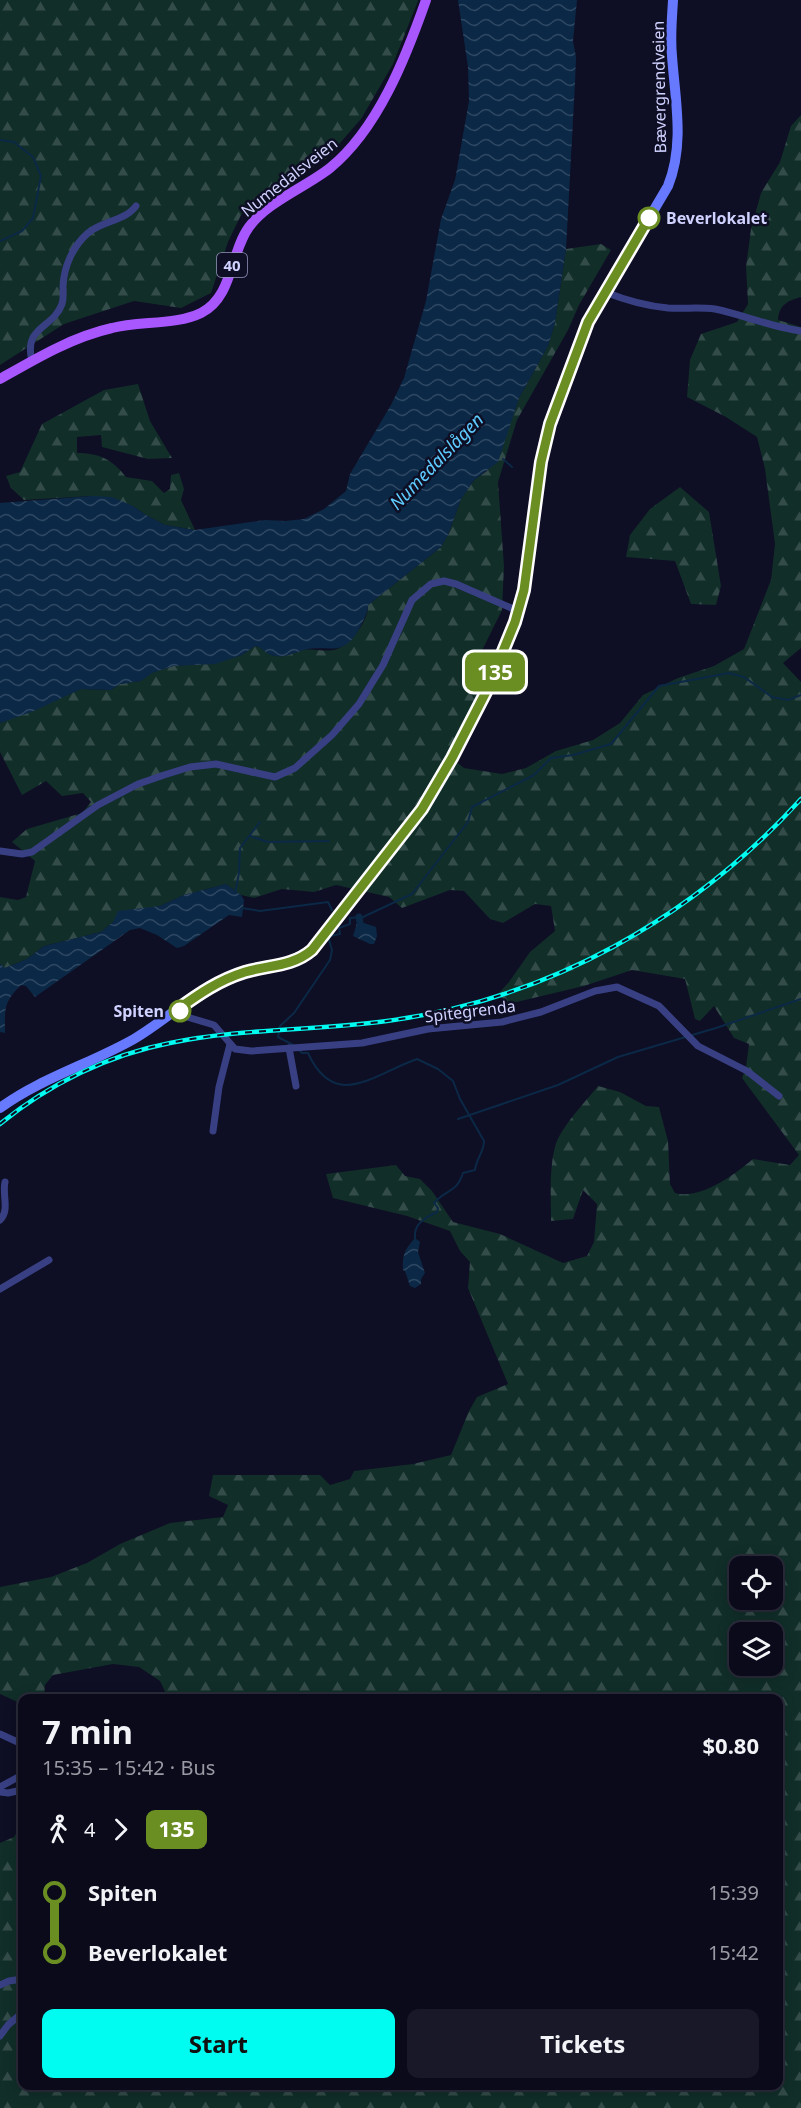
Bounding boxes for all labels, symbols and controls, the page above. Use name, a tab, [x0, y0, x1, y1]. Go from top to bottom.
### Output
street label: Bævergrendveien	[647, 21, 671, 153]
street label: Numedalsveien	[236, 132, 342, 222]
marker: Beverlokalet	[638, 207, 660, 229]
place label: Beverlokalet	[666, 207, 767, 229]
road number: 40	[217, 253, 247, 277]
water label: Numedalslågen	[384, 407, 488, 515]
line badge: 135	[460, 652, 530, 692]
text: 135	[477, 658, 513, 686]
street label: Spitegrenda	[423, 995, 517, 1027]
place label: Spiten	[113, 1000, 164, 1022]
marker: Spiten	[169, 1000, 191, 1022]
map controls	[729, 1556, 783, 1676]
button: locate	[729, 1556, 783, 1610]
button: layers	[729, 1622, 783, 1676]
text: 7 min	[42, 1709, 133, 1754]
text: $0.80	[702, 1730, 759, 1760]
text: 15:35 – 15:42 · Bus	[42, 1754, 215, 1781]
icon: walk	[42, 1813, 75, 1846]
icon: forward	[104, 1813, 137, 1846]
text: 135	[158, 1815, 195, 1843]
text: 4	[84, 1816, 95, 1843]
text: Spiten	[88, 1877, 158, 1907]
text: 15:39	[708, 1879, 759, 1906]
text: Beverlokalet	[88, 1937, 227, 1967]
text: 15:42	[708, 1939, 759, 1966]
button: Start	[42, 2009, 395, 2078]
button: Tickets	[407, 2009, 759, 2078]

